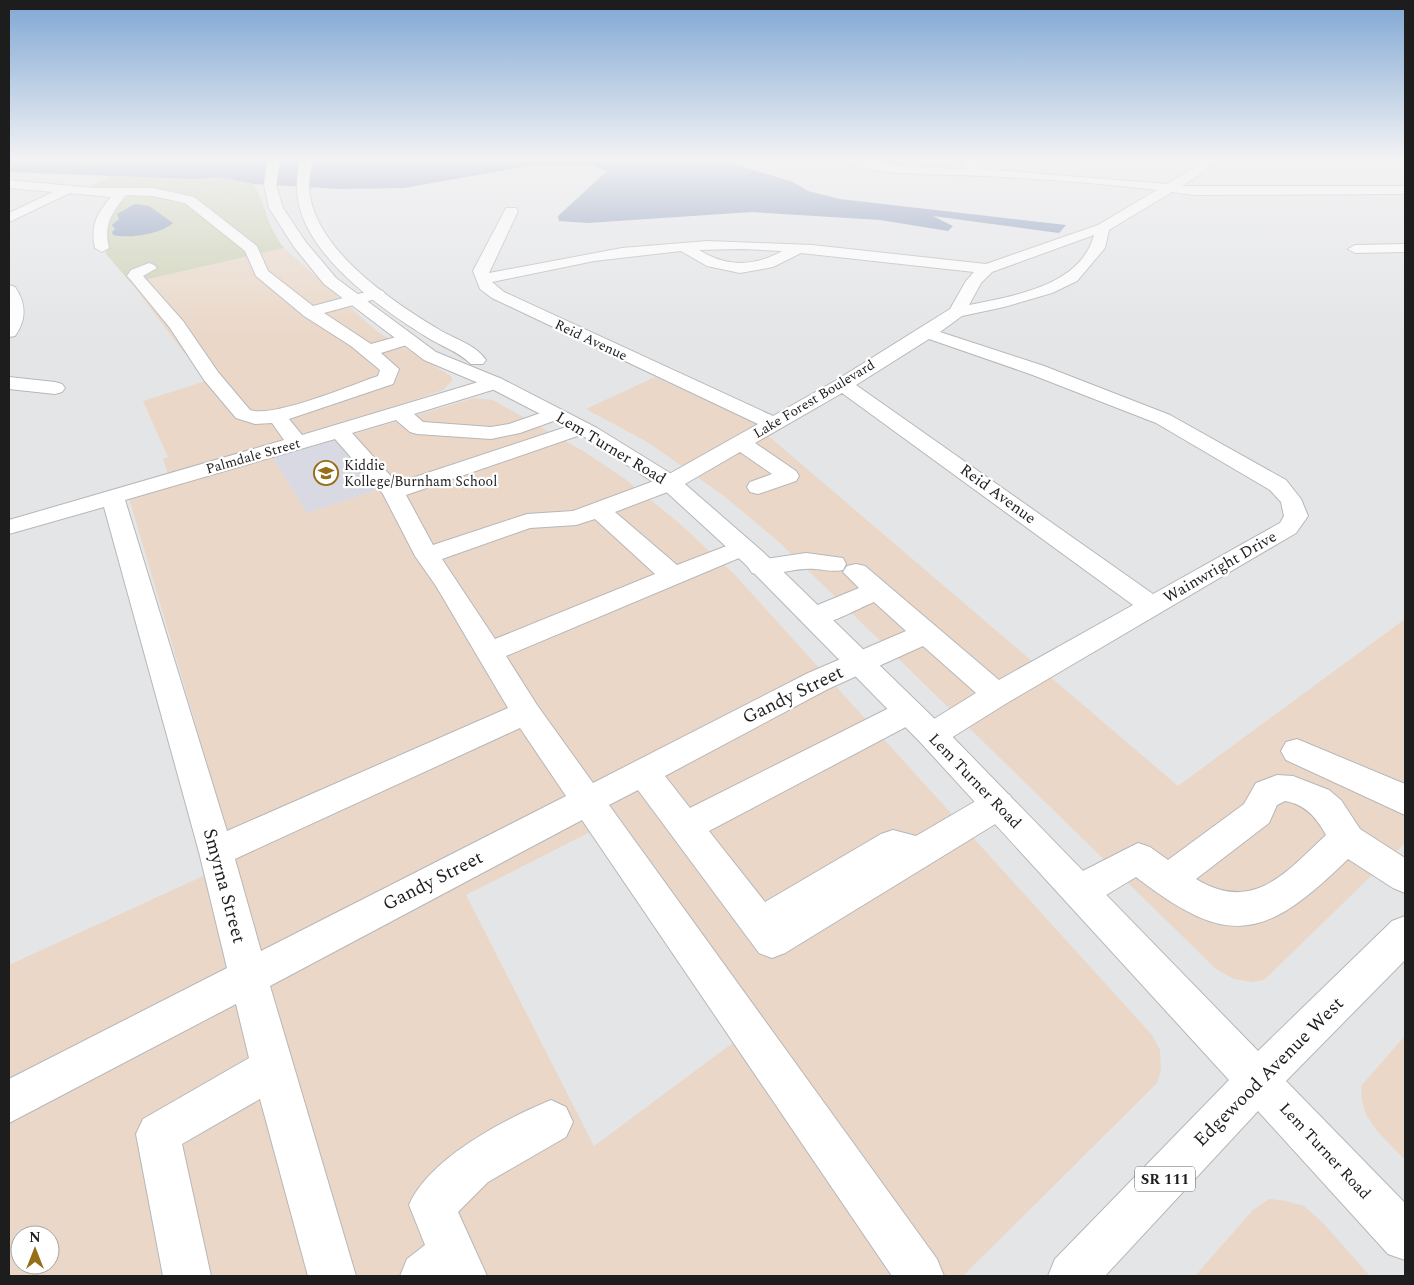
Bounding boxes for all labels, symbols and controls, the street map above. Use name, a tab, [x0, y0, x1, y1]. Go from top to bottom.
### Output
street label: Reid Avenue	[551, 314, 631, 366]
street label: Lake Forest Boulevard	[749, 354, 879, 444]
street label: Lem Turner Road	[551, 406, 671, 491]
street label: Palmdale Street	[203, 432, 303, 480]
place label: Kiddie Kollege/Burnham School	[344, 455, 497, 492]
street label: Reid Avenue	[955, 458, 1041, 530]
school or university icon: Kiddie Kollege/Burnham School	[313, 460, 339, 486]
street label: Wainwright Drive	[1159, 525, 1281, 609]
street label: Gandy Street	[738, 658, 849, 732]
street label: Lem Turner Road	[923, 728, 1027, 834]
street label: Smyrna Street	[195, 825, 253, 947]
street label: Gandy Street	[378, 843, 489, 919]
street label: Edgewood Avenue West	[1187, 990, 1351, 1154]
street label: Lem Turner Road	[1274, 1097, 1376, 1205]
road number: SR 111	[1135, 1166, 1195, 1192]
north arrow	[10, 1225, 60, 1275]
text: N	[29, 1227, 41, 1248]

